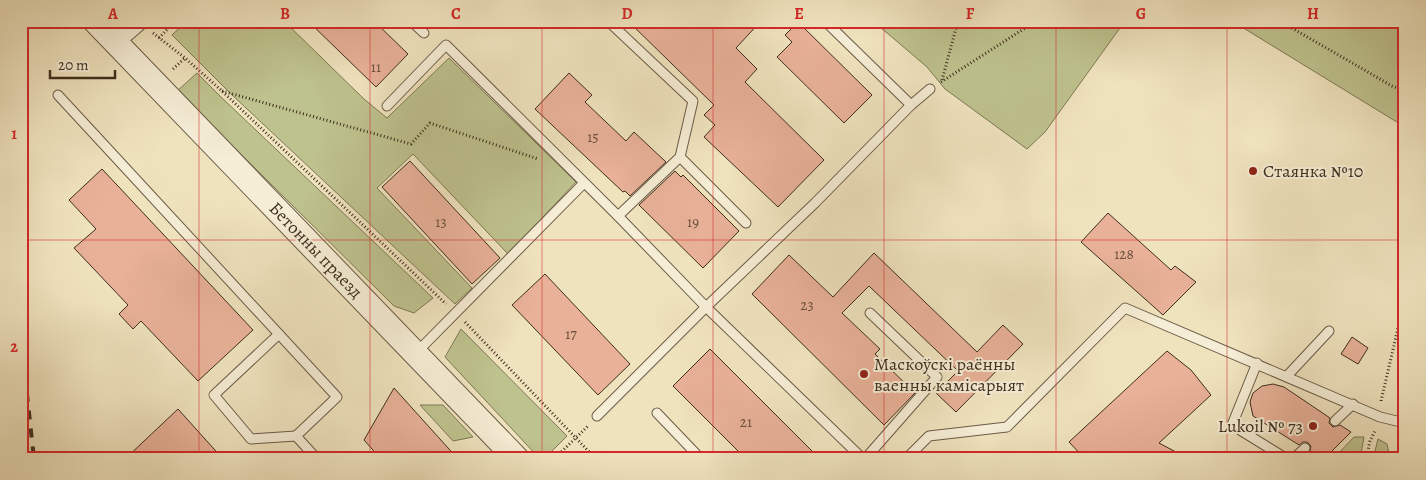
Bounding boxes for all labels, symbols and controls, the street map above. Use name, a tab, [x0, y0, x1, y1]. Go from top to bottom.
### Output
text: A	[107, 3, 119, 25]
text: B	[280, 3, 290, 25]
text: C	[451, 3, 461, 25]
text: D	[621, 3, 633, 25]
text: E	[794, 3, 804, 25]
text: F	[966, 3, 975, 25]
text: G	[1136, 3, 1146, 25]
text: H	[1307, 3, 1319, 25]
scale bar	[50, 48, 115, 80]
text: 20 m	[58, 55, 89, 75]
house number: 11	[371, 57, 381, 77]
text: 1	[11, 123, 17, 145]
house number: 15	[587, 127, 599, 147]
place label: Стаянка №10	[1263, 159, 1363, 183]
marker: Стаянка №10	[1247, 165, 1259, 177]
street label: Бетонны праезд	[264, 197, 368, 304]
house number: 13	[435, 212, 447, 232]
house number: 19	[687, 212, 699, 232]
house number: 128	[1114, 244, 1134, 264]
house number: 23	[800, 295, 814, 315]
house number: 17	[565, 324, 577, 344]
text: 2	[10, 336, 18, 358]
place label: Маскоўскі раённы ваенны камісарыят	[874, 352, 1024, 397]
marker: Маскоўскі раённы ваенны камісарыят	[858, 368, 870, 380]
house number: 21	[740, 412, 752, 432]
place label: Lukoil № 73	[1218, 414, 1303, 438]
marker: Lukoil № 73	[1307, 420, 1319, 432]

